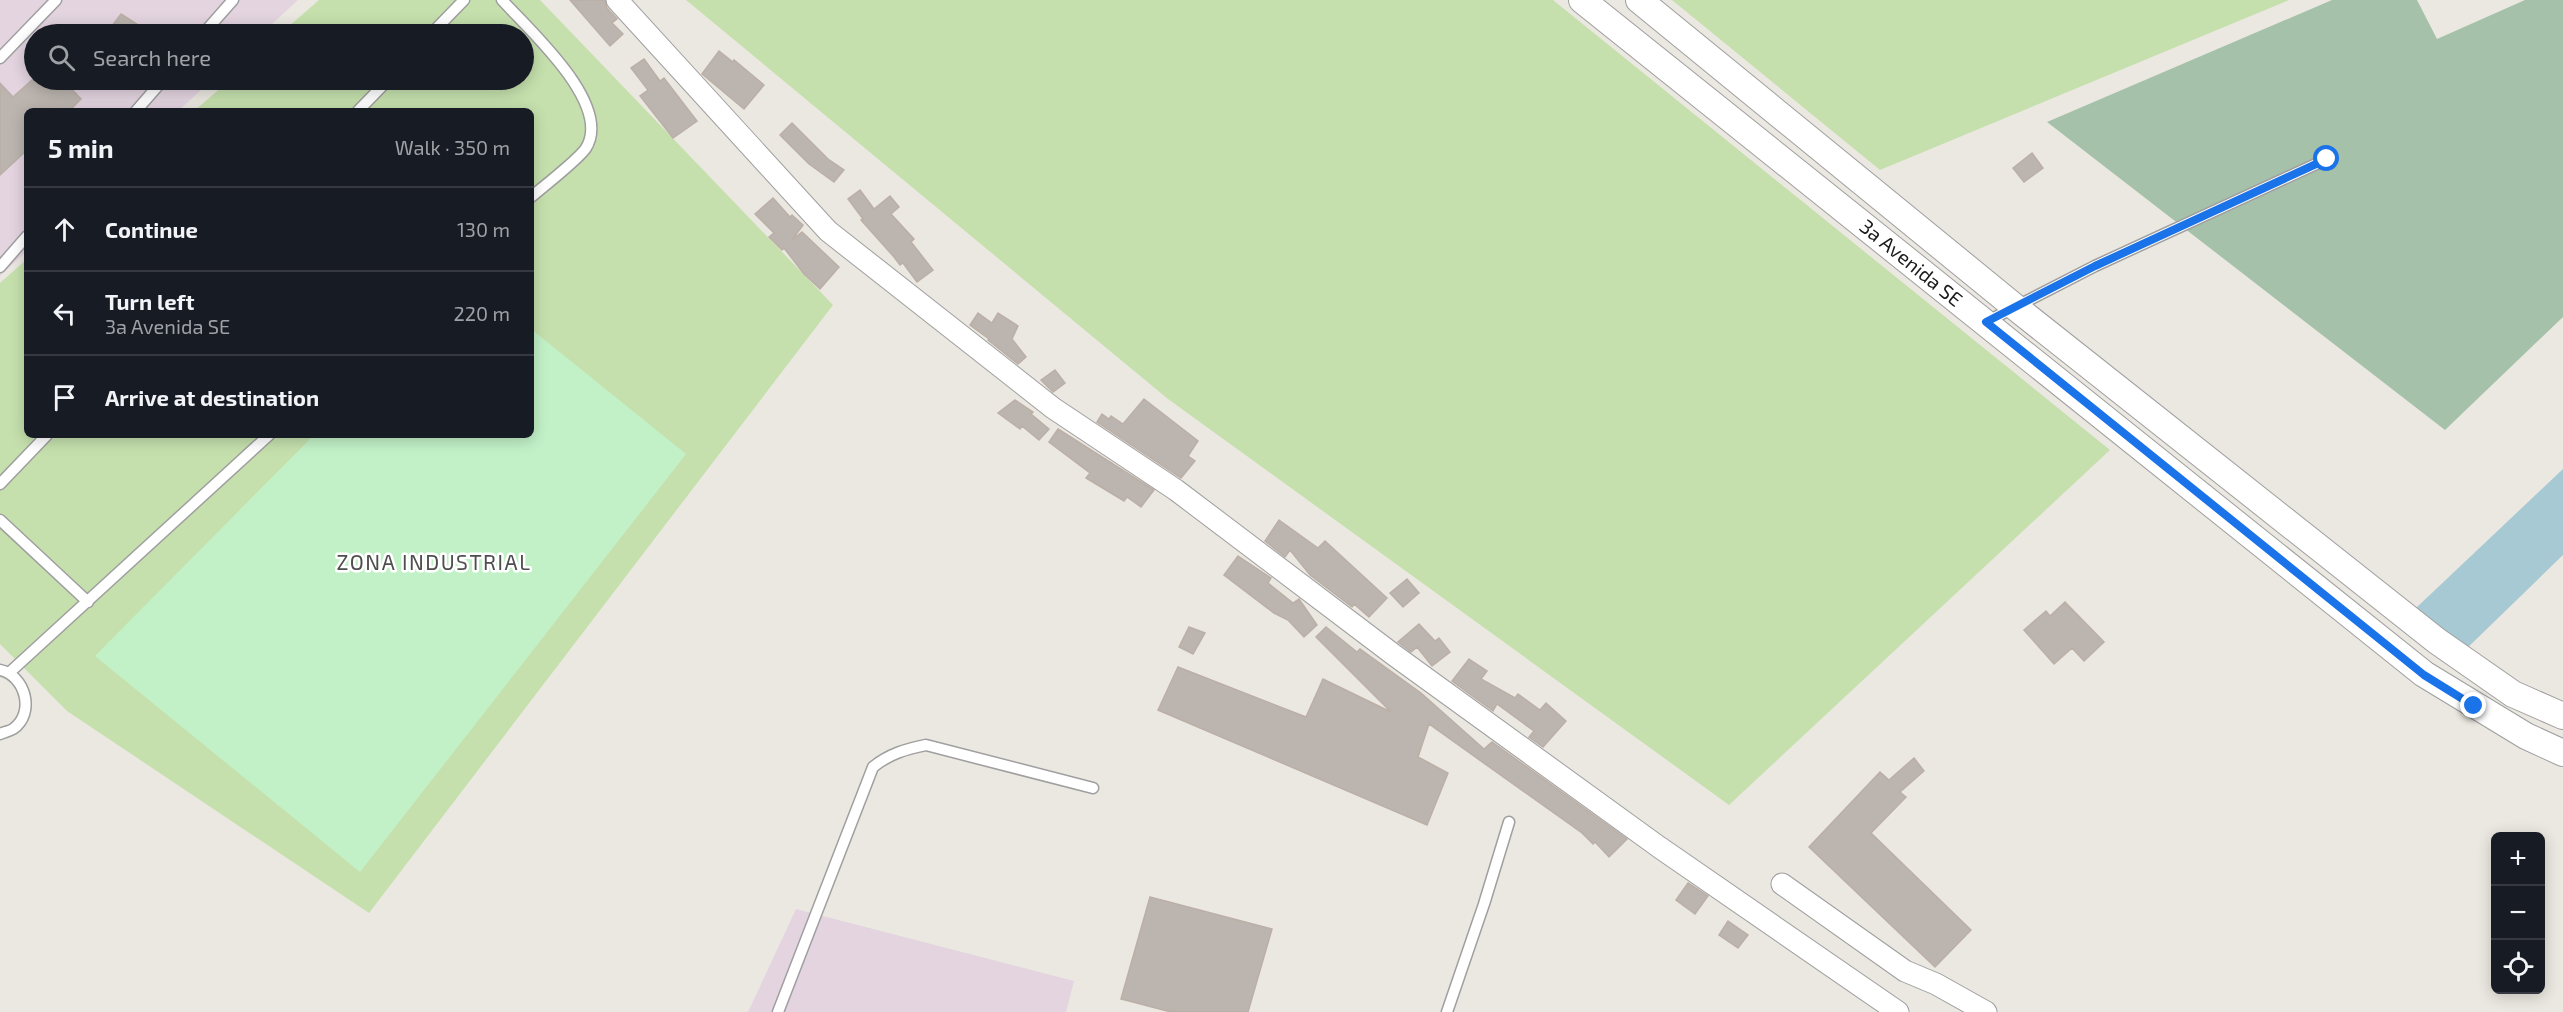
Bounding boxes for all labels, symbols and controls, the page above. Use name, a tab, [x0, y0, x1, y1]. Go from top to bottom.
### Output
search box	[24, 24, 534, 90]
icon: search	[45, 41, 78, 74]
text: Search here	[93, 44, 211, 70]
text: 5 min	[48, 132, 114, 163]
text: Walk · 350 m	[395, 135, 510, 159]
route start	[2313, 145, 2339, 171]
icon: ahead	[48, 213, 81, 246]
street label: 3a Avenida SE	[1855, 213, 1968, 311]
text: Continue	[105, 216, 198, 242]
text: 130 m	[457, 217, 510, 241]
text: Turn left	[105, 288, 194, 314]
icon: left	[48, 297, 81, 330]
text: 220 m	[453, 301, 510, 325]
text: 3a Avenida SE	[105, 314, 230, 338]
icon: arrive	[48, 381, 81, 414]
text: Arrive at destination	[105, 384, 319, 410]
district label: ZONA INDUSTRIAL	[337, 549, 531, 574]
route end	[2460, 692, 2486, 718]
map controls	[2491, 832, 2545, 994]
button: +	[2491, 832, 2545, 886]
button: −	[2491, 886, 2545, 940]
button: locate	[2491, 940, 2545, 994]

